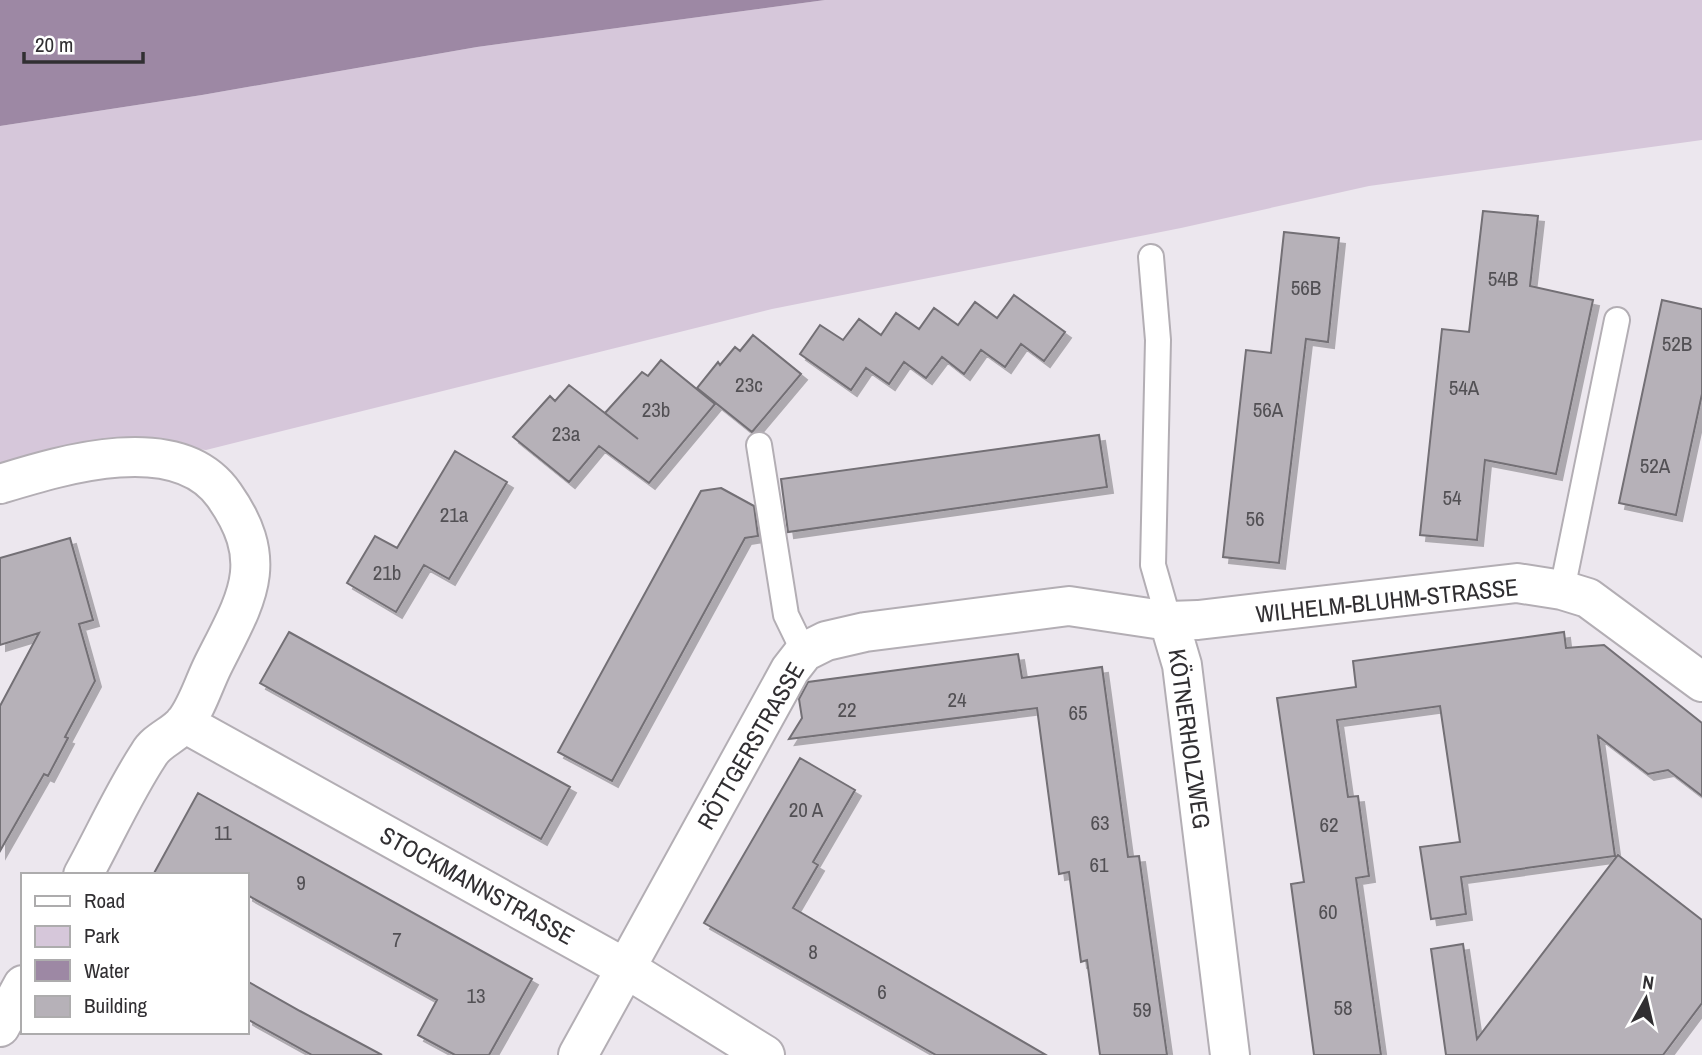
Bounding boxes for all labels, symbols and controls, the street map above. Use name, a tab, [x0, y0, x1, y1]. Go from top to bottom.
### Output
scale bar	[24, 21, 144, 65]
text: 20 m	[35, 30, 73, 59]
house number: 54B	[1488, 264, 1518, 293]
house number: 56B	[1291, 273, 1321, 302]
house number: 52B	[1662, 329, 1692, 358]
house number: 23c	[735, 370, 763, 399]
house number: 54A	[1449, 373, 1480, 402]
house number: 23b	[642, 395, 670, 424]
house number: 56A	[1253, 395, 1284, 424]
house number: 23a	[552, 419, 581, 448]
house number: 52A	[1640, 451, 1671, 480]
house number: 54	[1442, 483, 1462, 512]
house number: 21a	[440, 500, 469, 529]
house number: 56	[1245, 504, 1265, 533]
house number: 21b	[373, 558, 401, 587]
street label: WILHELM-BLUHM-STRASSE	[1254, 570, 1520, 630]
street label: KÖTNERHOLZWEG	[1162, 647, 1218, 831]
street label: RÖTTGERSTRASSE	[689, 656, 811, 835]
house number: 24	[947, 685, 967, 714]
house number: 22	[837, 695, 857, 724]
house number: 65	[1068, 698, 1088, 727]
house number: 20 A	[789, 795, 824, 824]
house number: 63	[1090, 808, 1110, 837]
house number: 62	[1319, 810, 1339, 839]
house number: 11	[214, 818, 232, 847]
street label: STOCKMANNSTRASSE	[375, 818, 580, 952]
house number: 61	[1089, 850, 1109, 879]
house number: 9	[296, 868, 306, 897]
legend	[21, 873, 248, 1034]
text: Road	[84, 886, 125, 915]
house number: 60	[1318, 897, 1338, 926]
text: Park	[84, 921, 120, 950]
house number: 7	[392, 925, 402, 954]
house number: 8	[808, 937, 818, 966]
text: Water	[84, 956, 130, 985]
north arrow	[1611, 964, 1681, 1034]
text: N	[1641, 969, 1656, 996]
house number: 6	[877, 977, 887, 1006]
house number: 13	[466, 981, 486, 1010]
text: Building	[84, 991, 148, 1020]
house number: 58	[1333, 993, 1353, 1022]
house number: 59	[1132, 995, 1152, 1024]

